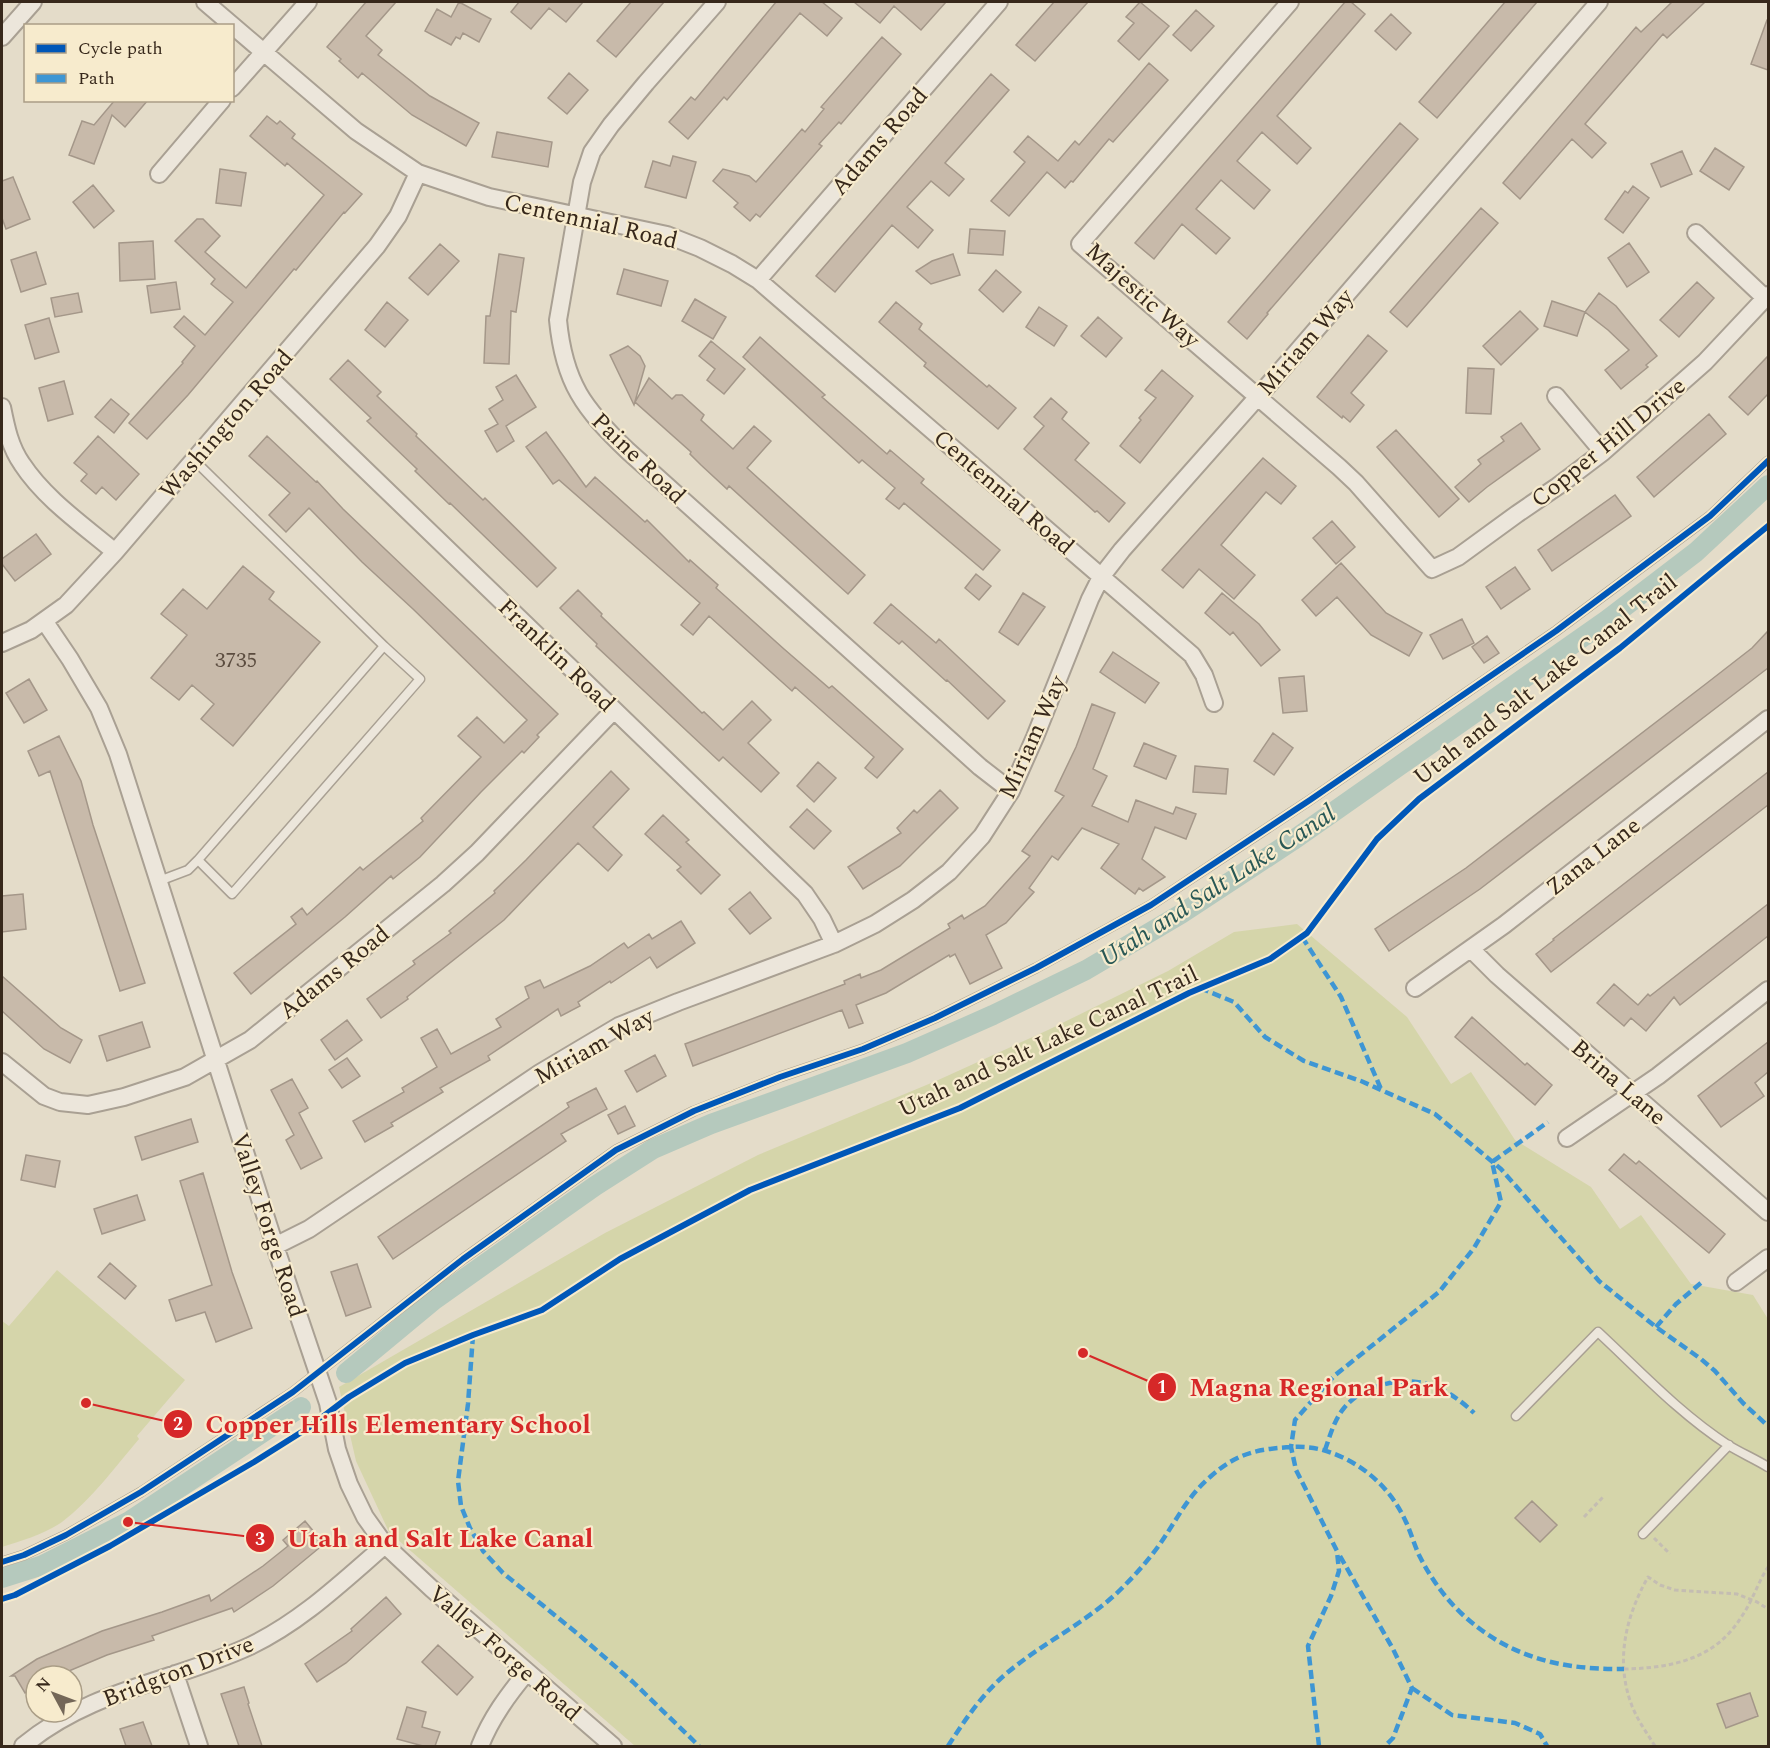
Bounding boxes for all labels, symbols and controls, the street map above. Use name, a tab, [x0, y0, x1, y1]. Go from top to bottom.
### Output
legend	[24, 24, 234, 102]
text: Cycle path	[78, 35, 163, 62]
text: Path	[78, 65, 115, 92]
street label: Adams Road	[822, 79, 937, 204]
street label: Centennial Road	[500, 185, 681, 259]
street label: Majestic Way	[1077, 234, 1209, 358]
street label: Miriam Way	[1249, 280, 1364, 404]
street label: Washington Road	[151, 342, 302, 508]
street label: Copper Hill Drive	[1523, 369, 1694, 517]
street label: Paine Road	[583, 404, 694, 513]
street label: Centennial Road	[925, 421, 1082, 564]
street label: Utah and Salt Lake Canal Trail	[1406, 565, 1686, 795]
street label: Franklin Road	[489, 590, 623, 721]
house number: 3735	[215, 645, 257, 677]
street label: Miriam Way	[990, 668, 1077, 805]
water label: Utah and Salt Lake Canal	[1091, 794, 1344, 978]
street label: Zana Lane	[1539, 808, 1649, 905]
street label: Adams Road	[271, 917, 398, 1029]
street label: Utah and Salt Lake Canal Trail	[892, 956, 1204, 1127]
street label: Miriam Way	[528, 998, 662, 1095]
street label: Brina Lane	[1562, 1031, 1674, 1135]
street label: Valley Forge Road	[221, 1128, 315, 1322]
callout: Magna Regional Park	[1147, 1365, 1461, 1409]
text: Magna Regional Park	[1189, 1368, 1449, 1408]
text: 1	[1157, 1374, 1167, 1401]
callout: Copper Hills Elementary School	[163, 1402, 602, 1446]
text: Copper Hills Elementary School	[205, 1405, 591, 1445]
text: 2	[173, 1411, 183, 1438]
callout: Utah and Salt Lake Canal	[245, 1516, 605, 1560]
text: Utah and Salt Lake Canal	[287, 1519, 593, 1559]
text: 3	[255, 1526, 265, 1553]
street label: Valley Forge Road	[420, 1577, 589, 1730]
street label: Bridgton Drive	[97, 1627, 259, 1717]
north arrow	[24, 1664, 84, 1724]
text: N	[30, 1672, 57, 1698]

